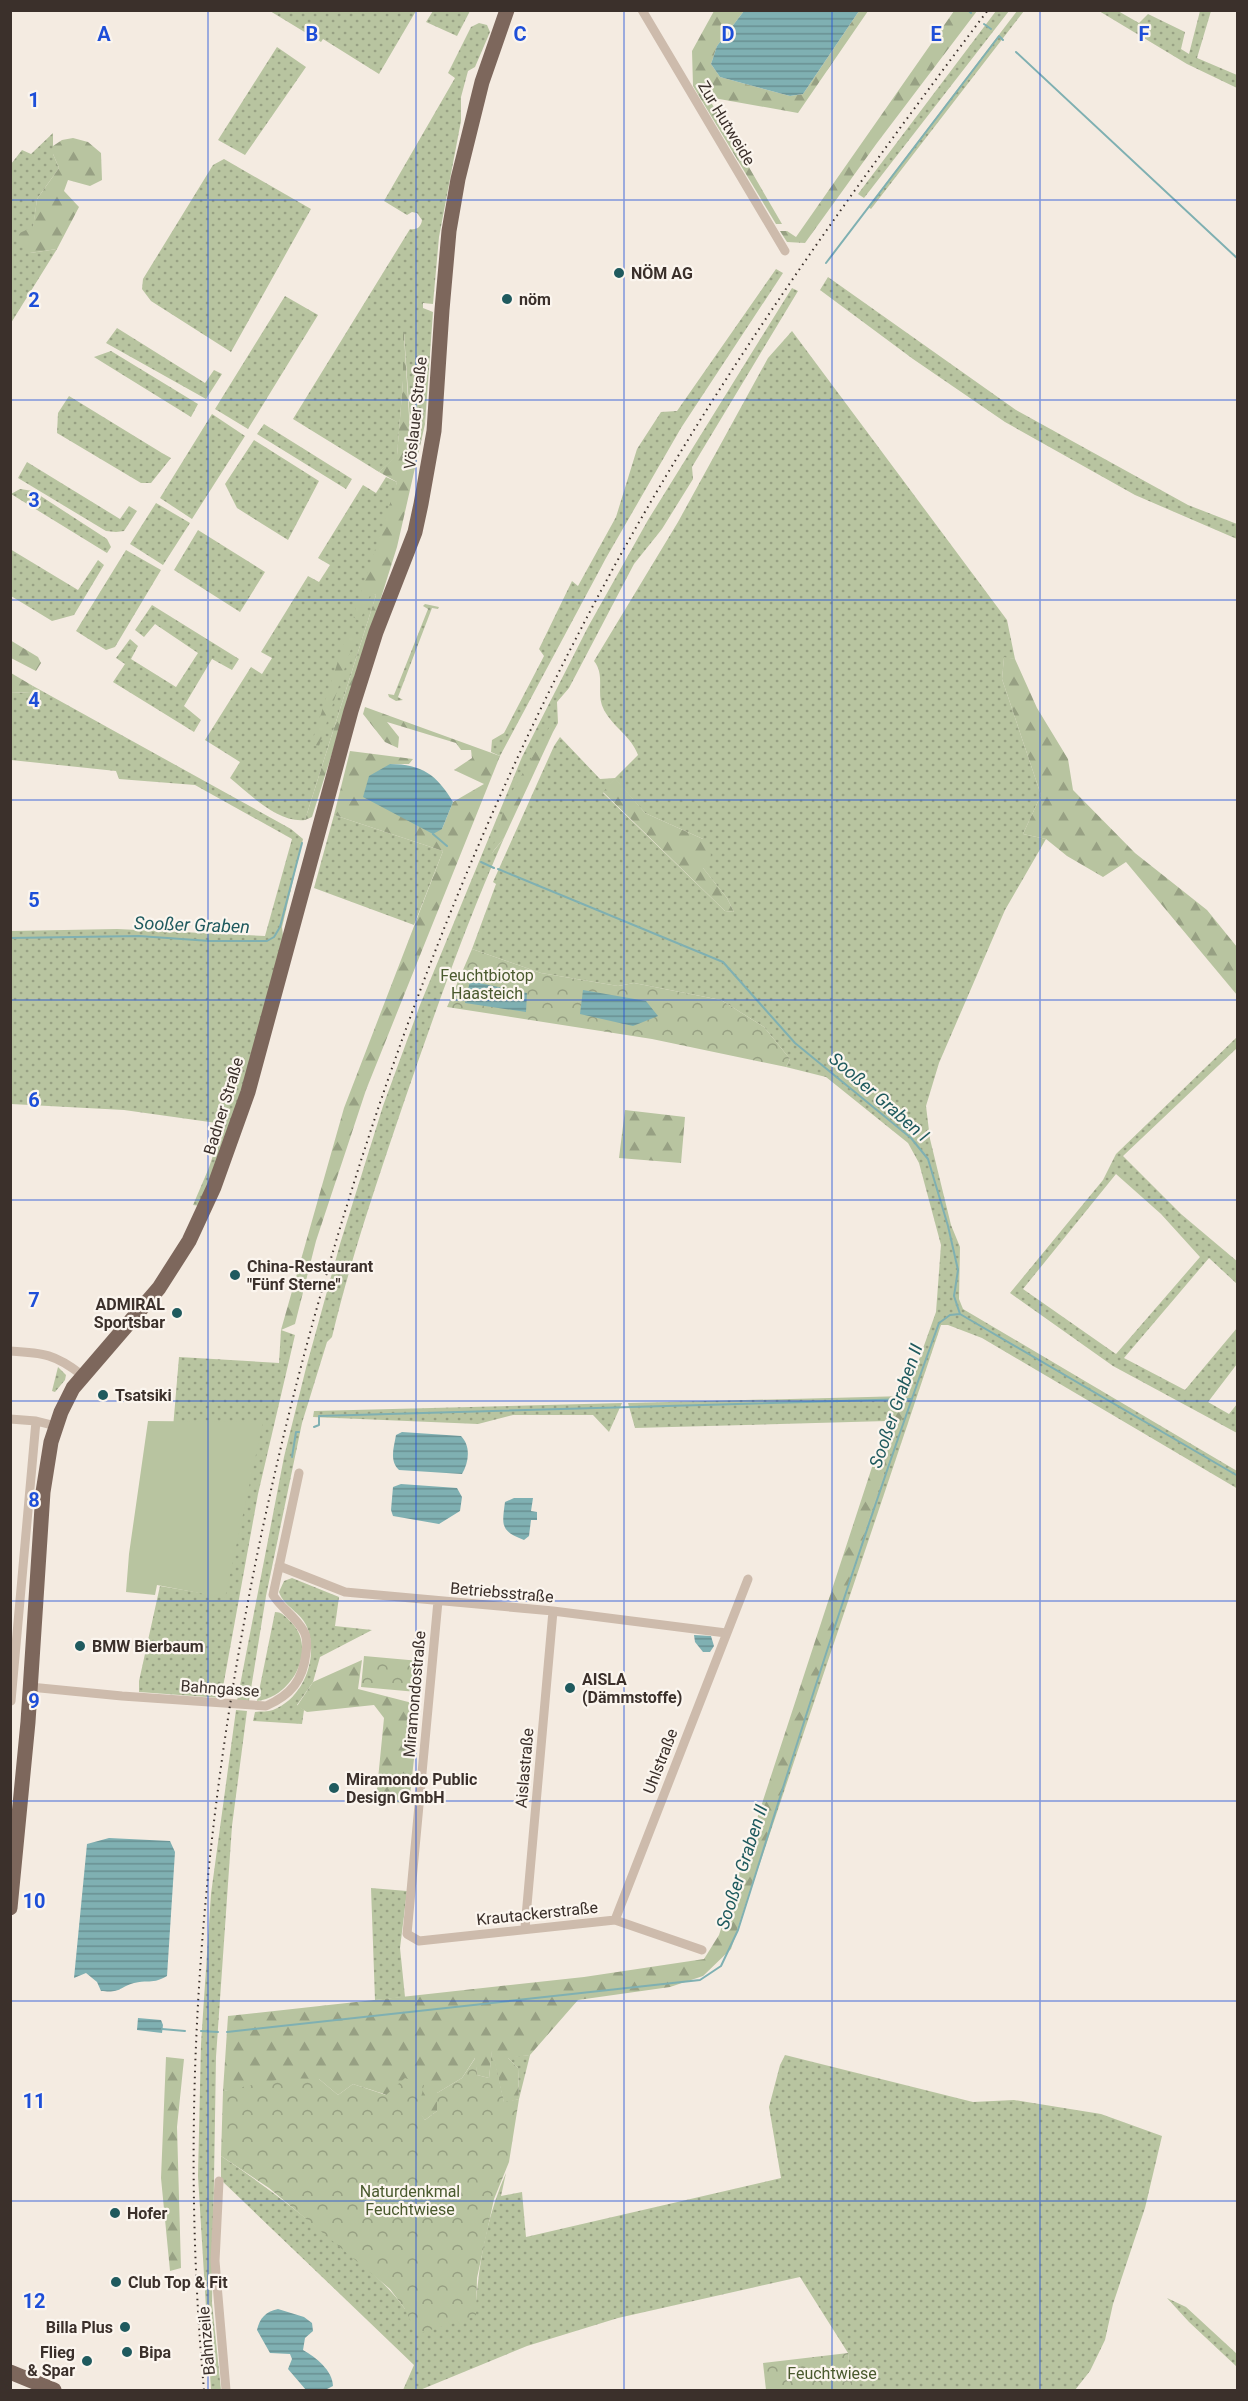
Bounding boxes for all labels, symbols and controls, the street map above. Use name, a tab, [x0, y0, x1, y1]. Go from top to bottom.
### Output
text: A	[97, 22, 111, 46]
text: B	[306, 22, 318, 46]
text: C	[513, 22, 527, 46]
text: D	[722, 22, 735, 46]
text: E	[930, 22, 942, 46]
text: F	[1139, 22, 1150, 46]
street label: Zur Hutweide	[694, 78, 759, 169]
text: 1	[28, 88, 40, 112]
place label: NÖM AG	[631, 264, 693, 283]
marker: NÖM AG	[612, 266, 626, 280]
text: 2	[28, 288, 40, 312]
place label: nöm	[519, 290, 551, 309]
marker: nöm	[500, 292, 514, 306]
street label: Vöslauer Straße	[400, 356, 431, 470]
text: 3	[28, 488, 40, 512]
text: 4	[28, 688, 40, 712]
text: 5	[28, 888, 40, 912]
water label: Sooßer Graben	[134, 912, 250, 937]
park label: Feuchtbiotop Haasteich	[440, 966, 534, 1003]
water label: Sooßer Graben I	[825, 1048, 934, 1146]
street label: Badner Straße	[200, 1055, 247, 1157]
text: 6	[28, 1088, 40, 1112]
place label: China-Restaurant "Fünf Sterne"	[247, 1257, 374, 1294]
marker: China-Restaurant "Fünf Sterne"	[228, 1268, 242, 1282]
text: 7	[28, 1288, 40, 1312]
place label: ADMIRAL Sportsbar	[94, 1295, 165, 1332]
marker: ADMIRAL Sportsbar	[170, 1306, 184, 1320]
water label: Sooßer Graben II	[864, 1341, 927, 1471]
place label: Tsatsiki	[115, 1386, 172, 1405]
marker: Tsatsiki	[96, 1388, 110, 1402]
text: 8	[28, 1488, 40, 1512]
street label: Betriebsstraße	[449, 1579, 555, 1606]
street label: Miramondostraße	[399, 1630, 430, 1758]
place label: BMW Bierbaum	[92, 1637, 204, 1656]
marker: BMW Bierbaum	[73, 1639, 87, 1653]
place label: AISLA (Dämmstoffe)	[582, 1670, 682, 1707]
street label: Bahngasse	[180, 1676, 260, 1701]
marker: AISLA (Dämmstoffe)	[563, 1681, 577, 1695]
text: 9	[28, 1689, 40, 1713]
street label: Uhlstraße	[639, 1726, 682, 1797]
street label: Aislastraße	[512, 1727, 537, 1809]
place label: Miramondo Public Design GmbH	[346, 1770, 477, 1807]
marker: Miramondo Public Design GmbH	[327, 1781, 341, 1795]
water label: Sooßer Graben II	[711, 1802, 772, 1932]
text: 10	[23, 1889, 45, 1913]
street label: Krautackerstraße	[475, 1898, 599, 1929]
text: 11	[23, 2089, 45, 2113]
park label: Naturdenkmal Feuchtwiese	[360, 2182, 460, 2219]
place label: Hofer	[127, 2204, 168, 2223]
marker: Hofer	[108, 2206, 122, 2220]
place label: Club Top & Fit	[128, 2273, 228, 2292]
marker: Club Top & Fit	[109, 2275, 123, 2289]
text: 12	[23, 2289, 45, 2313]
street label: Bahnzeile	[194, 2306, 219, 2376]
place label: Billa Plus	[46, 2318, 113, 2337]
marker: Billa Plus	[118, 2320, 132, 2334]
place label: Flieg & Spar	[27, 2343, 75, 2380]
place label: Bipa	[139, 2343, 171, 2362]
marker: Bipa	[120, 2345, 134, 2359]
marker: Flieg & Spar	[80, 2354, 94, 2368]
park label: Feuchtwiese	[787, 2364, 877, 2383]

